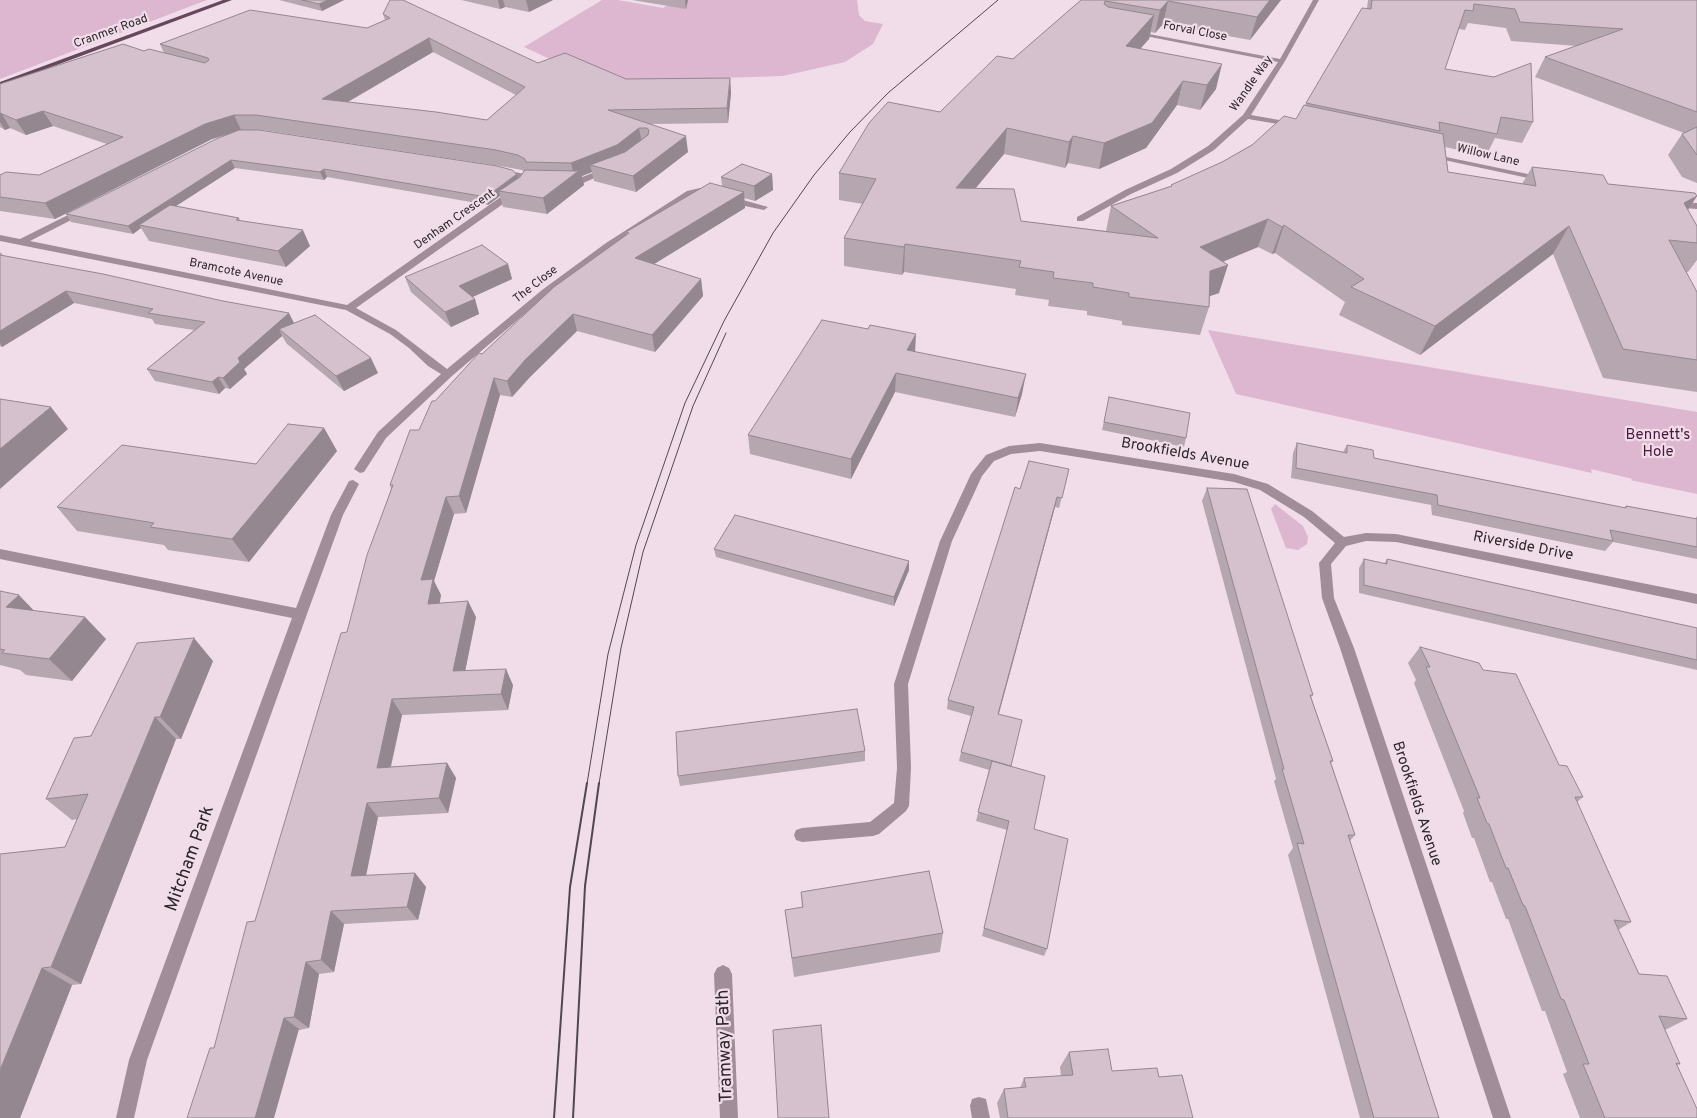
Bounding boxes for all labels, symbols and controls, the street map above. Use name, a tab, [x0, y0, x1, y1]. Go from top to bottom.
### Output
street label: Cranmer Road	[72, 12, 150, 52]
street label: Forval Close	[1162, 19, 1228, 45]
street label: Wandle Way	[1228, 53, 1276, 115]
street label: Willow Lane	[1455, 142, 1521, 170]
street label: Denham Crescent	[412, 187, 498, 253]
street label: Bramcote Avenue	[188, 256, 284, 290]
street label: The Close	[511, 263, 561, 307]
park label: Bennett's Hole	[1626, 427, 1690, 462]
street label: Brookfields Avenue	[1119, 435, 1251, 475]
street label: Riverside Drive	[1471, 528, 1575, 566]
street label: Brookfields Avenue	[1387, 739, 1445, 869]
street label: Mitcham Park	[162, 803, 220, 915]
street label: Tramway Path	[713, 989, 739, 1103]

